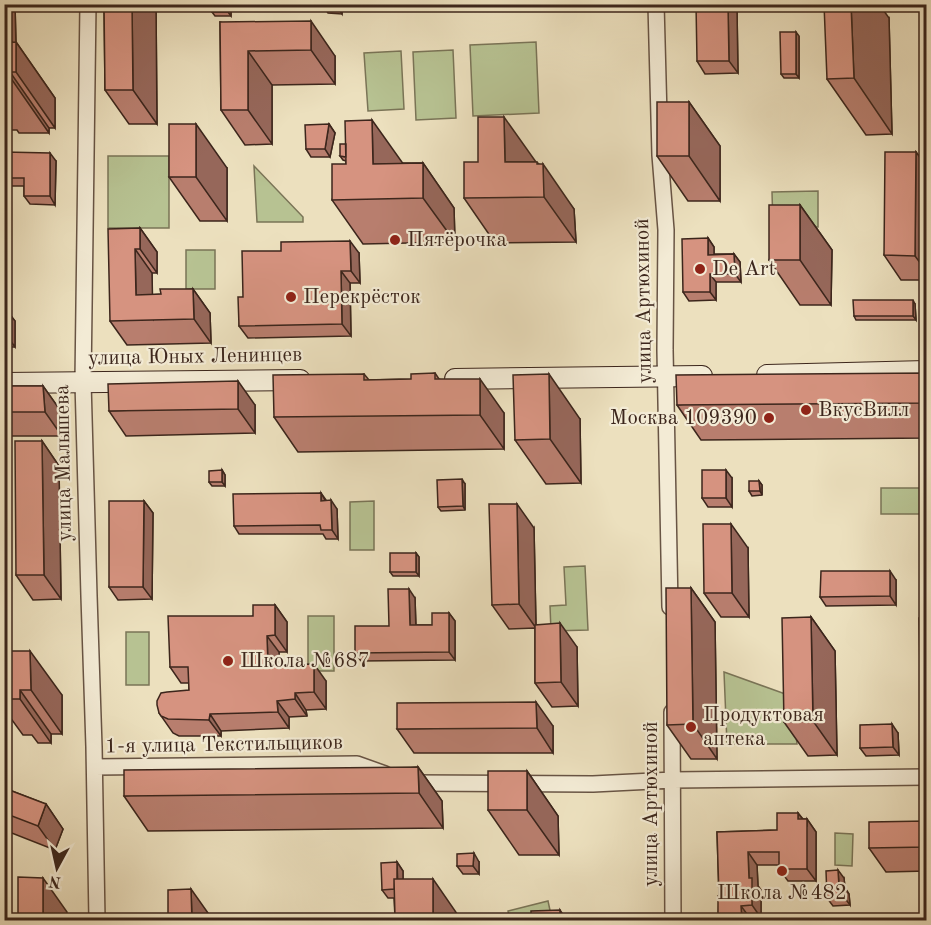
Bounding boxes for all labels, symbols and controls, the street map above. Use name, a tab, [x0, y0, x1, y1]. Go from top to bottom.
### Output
street label: улица Артюхиной	[632, 218, 656, 384]
place label: Пятёрочка	[407, 230, 507, 251]
marker: Пятёрочка	[388, 233, 402, 247]
place label: De Art	[712, 259, 776, 280]
marker: De Art	[693, 262, 707, 276]
place label: Перекрёсток	[303, 287, 421, 308]
marker: Перекрёсток	[284, 290, 298, 304]
street label: улица Юных Ленинцев	[88, 345, 302, 369]
street label: улица Малышева	[52, 384, 76, 542]
place label: ВкусВилл	[818, 400, 909, 421]
marker: ВкусВилл	[799, 403, 813, 417]
place label: Москва 109390	[610, 408, 757, 429]
marker: Москва 109390	[762, 411, 776, 425]
place label: Школа №687	[240, 651, 370, 672]
marker: Школа №687	[221, 654, 235, 668]
place label: Продуктовая аптека	[703, 705, 824, 750]
marker: Продуктовая аптека	[684, 720, 698, 734]
street label: улица Артюхиной	[641, 721, 662, 887]
street label: 1-я улица Текстильщиков	[105, 732, 343, 758]
north arrow	[27, 838, 87, 898]
marker: Школа №482	[775, 864, 789, 878]
text: N	[47, 872, 62, 890]
place label: Школа №482	[717, 883, 847, 904]

